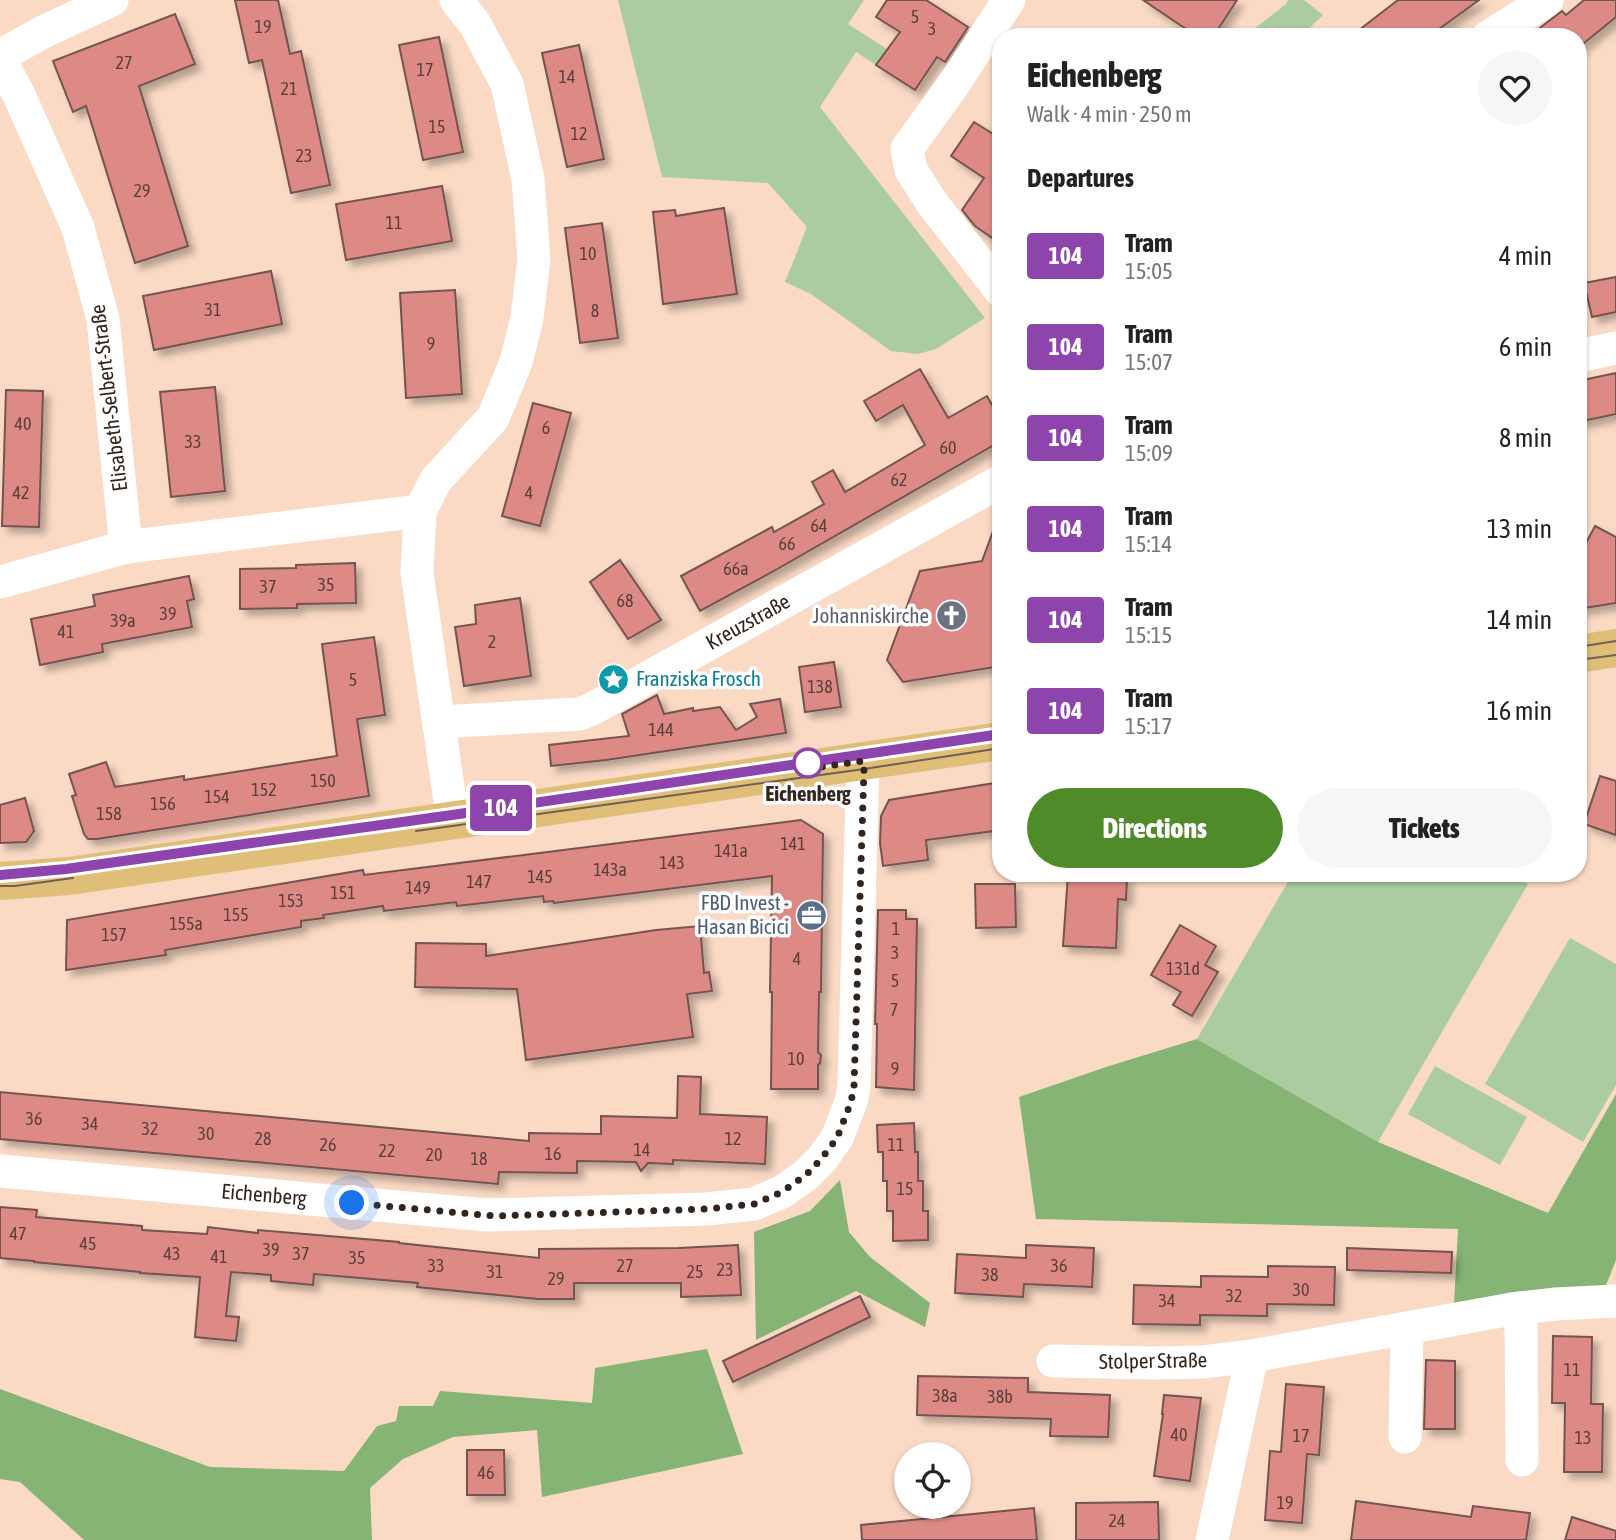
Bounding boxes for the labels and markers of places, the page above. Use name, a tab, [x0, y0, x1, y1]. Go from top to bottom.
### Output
church icon: Johanniskirche	[935, 599, 969, 633]
place label: Johanniskirche	[813, 603, 929, 627]
place icon: Franziska Frosch	[596, 662, 630, 696]
place label: Franziska Frosch	[636, 666, 761, 690]
marker: Eichenberg	[793, 748, 823, 778]
place label: Eichenberg	[765, 781, 852, 805]
place label: FBD Invest - Hasan Bicici	[697, 890, 789, 938]
office icon: FBD Invest - Hasan Bicici	[795, 898, 829, 932]

